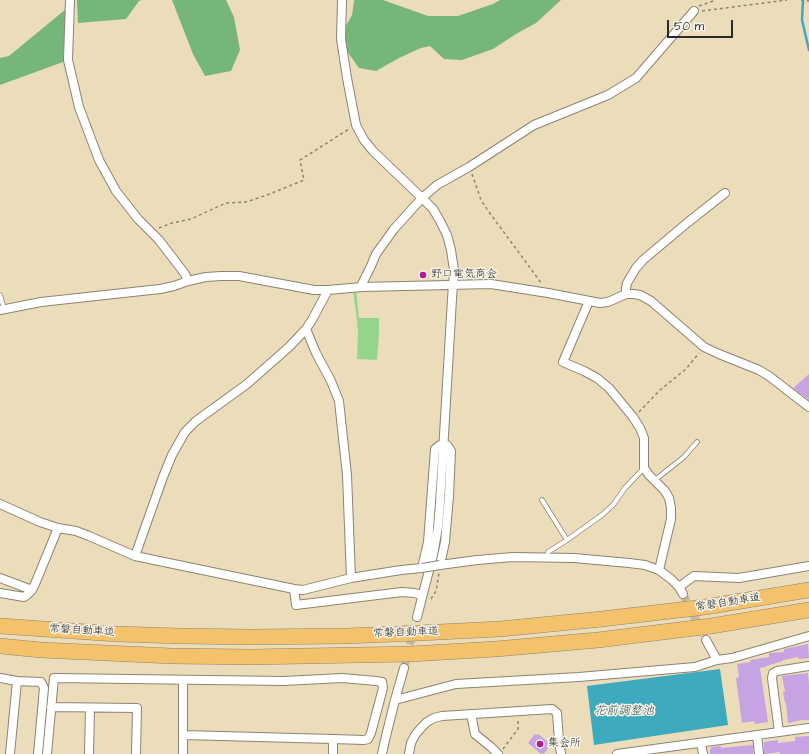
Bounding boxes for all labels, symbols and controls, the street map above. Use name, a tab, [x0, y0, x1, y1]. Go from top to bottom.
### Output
scale bar	[669, 12, 735, 38]
text: 50 m	[674, 18, 704, 35]
place label: 野口電気商会	[431, 268, 497, 282]
marker: 野口電気商会	[418, 270, 428, 280]
street label: 常磐自動車道	[694, 591, 762, 615]
street label: 常磐自動車道	[49, 623, 115, 639]
street label: 常磐自動車道	[373, 625, 439, 641]
water label: 花前調整池	[594, 704, 654, 718]
place label: 集会所	[548, 737, 581, 751]
marker: 集会所	[535, 739, 545, 749]

